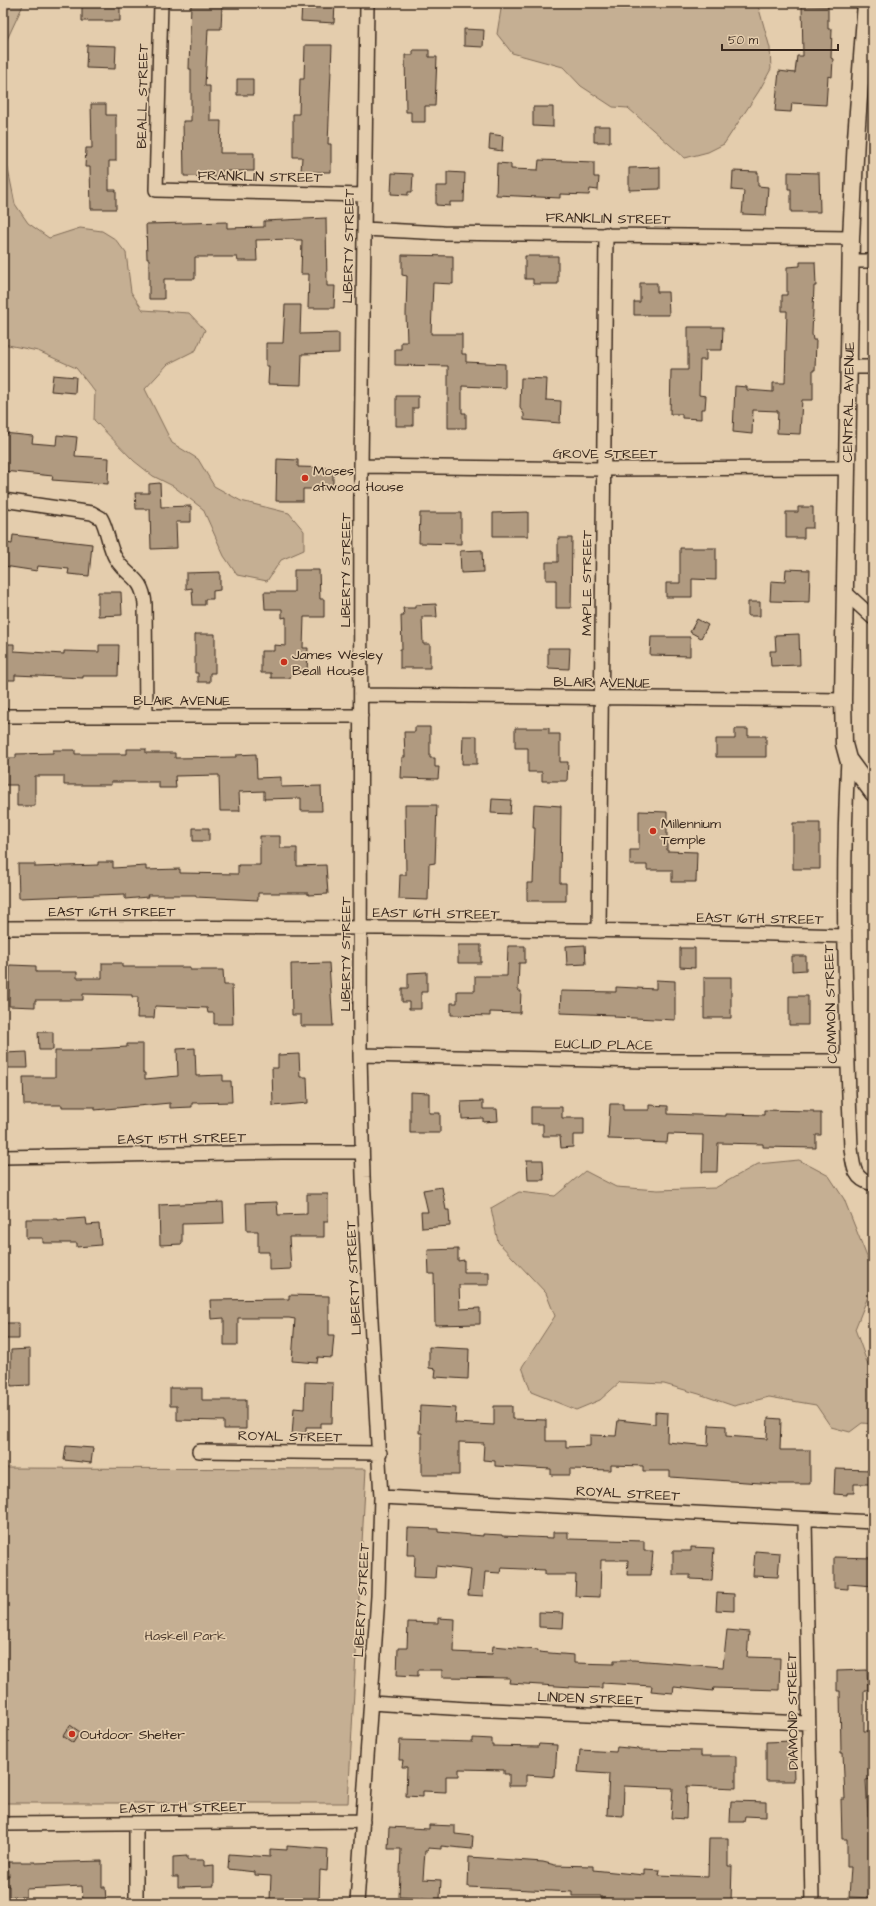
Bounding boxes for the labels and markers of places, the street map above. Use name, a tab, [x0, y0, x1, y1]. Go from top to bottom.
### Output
place label: Moses atwood House	[313, 461, 404, 497]
marker: Moses atwood House	[300, 473, 310, 483]
place label: James Wesley Beall House	[292, 645, 383, 681]
marker: James Wesley Beall House	[279, 657, 289, 667]
place label: Millennium Temple	[661, 814, 721, 850]
marker: Millennium Temple	[648, 826, 658, 836]
place label: Outdoor Shelter	[80, 1725, 185, 1745]
marker: Outdoor Shelter	[67, 1729, 77, 1739]

